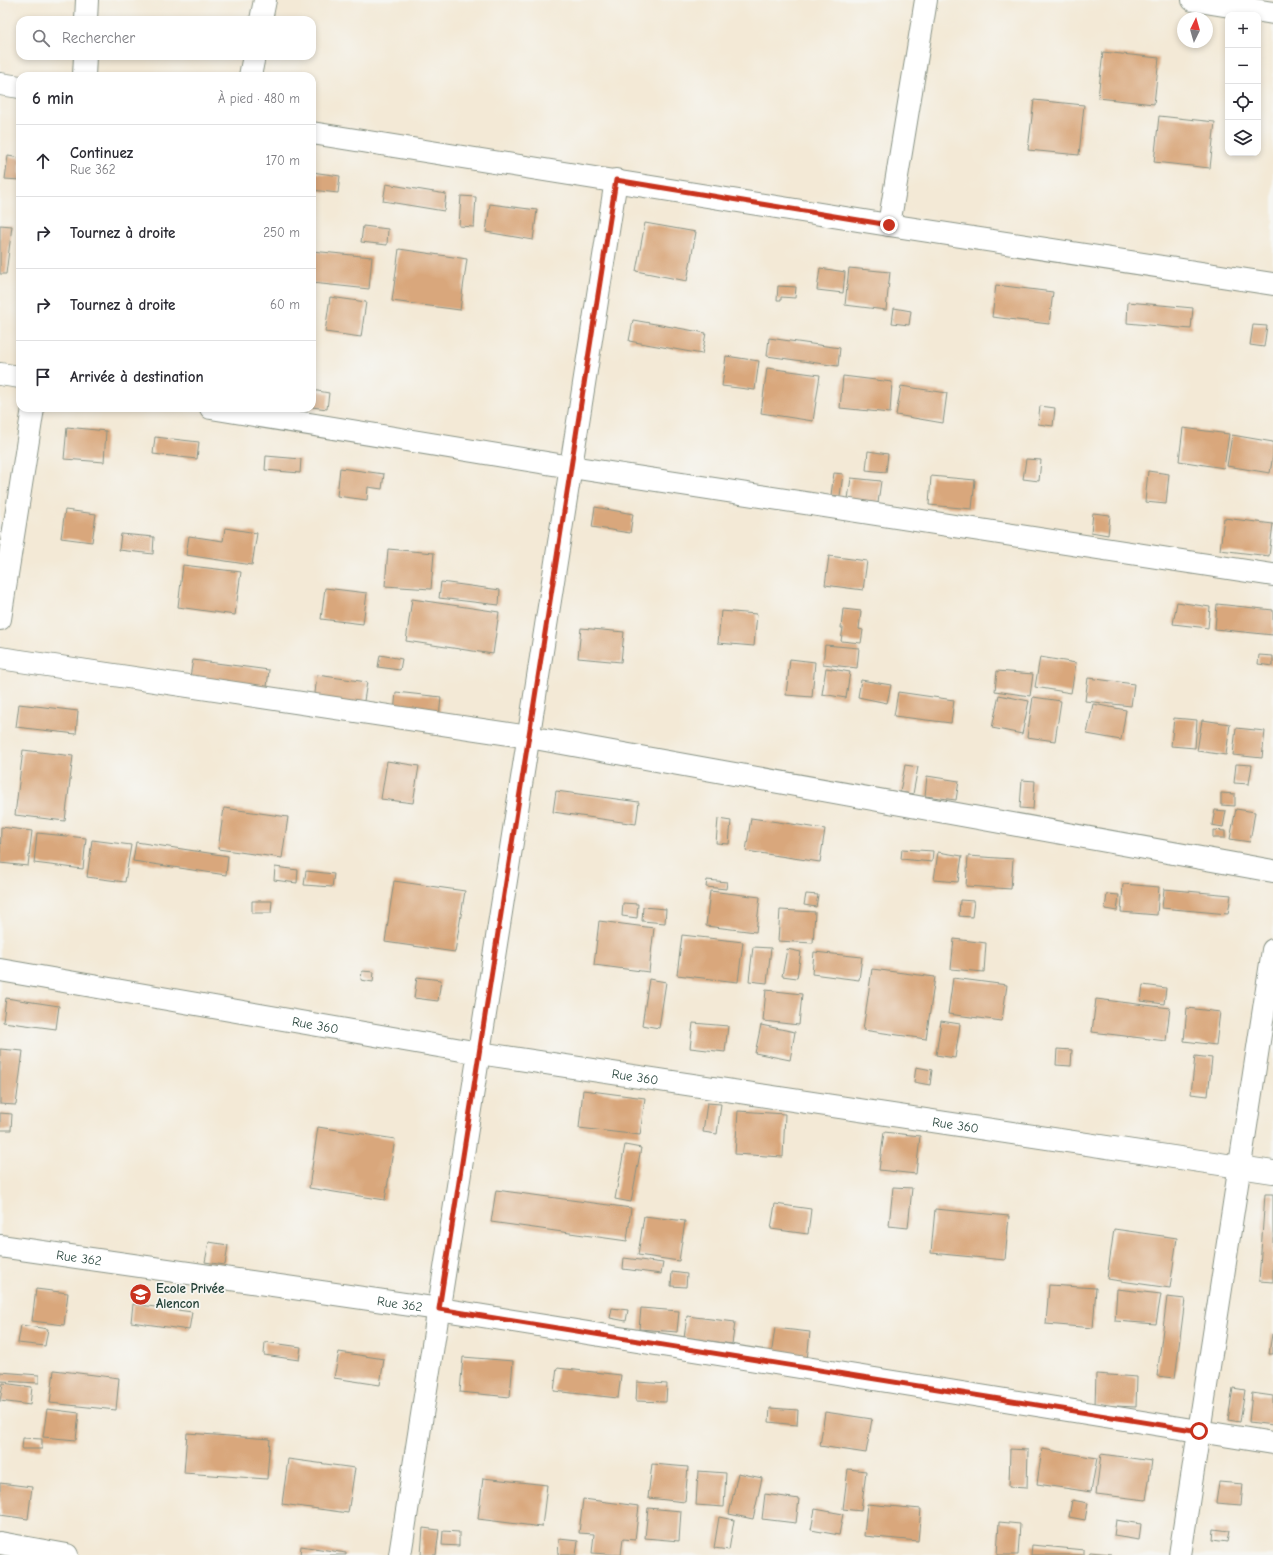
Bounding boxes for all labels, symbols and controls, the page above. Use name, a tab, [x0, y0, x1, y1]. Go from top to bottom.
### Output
north arrow	[1177, 12, 1213, 48]
map controls	[1225, 12, 1261, 156]
button: +	[1225, 12, 1261, 48]
search box	[16, 16, 316, 60]
icon: search	[30, 27, 52, 49]
text: Rechercher	[62, 29, 135, 47]
button: −	[1225, 48, 1261, 84]
button: locate	[1225, 84, 1261, 120]
text: 6 min	[32, 89, 74, 108]
text: À pied · 480 m	[218, 91, 300, 106]
button: layers	[1225, 120, 1261, 156]
text: Continuez	[70, 144, 133, 162]
icon: ahead	[32, 150, 54, 172]
text: 170 m	[266, 153, 300, 168]
text: Rue 362	[70, 162, 116, 177]
route end	[880, 216, 898, 234]
icon: right	[32, 222, 54, 244]
text: Tournez à droite	[70, 224, 175, 242]
text: 250 m	[263, 225, 300, 240]
icon: right	[32, 294, 54, 316]
text: Tournez à droite	[70, 296, 175, 314]
text: 60 m	[270, 297, 300, 312]
icon: arrive	[32, 366, 54, 388]
text: Arrivée à destination	[70, 368, 204, 386]
street label: Rue 360	[291, 1013, 340, 1036]
street label: Rue 360	[611, 1066, 659, 1087]
street label: Rue 360	[931, 1114, 980, 1135]
street label: Rue 362	[56, 1247, 103, 1268]
place label: Ecole Privée Alencon	[156, 1281, 225, 1311]
school or university icon: Ecole Privée Alencon	[127, 1282, 153, 1308]
street label: Rue 362	[376, 1293, 424, 1314]
route start	[1190, 1422, 1208, 1440]

